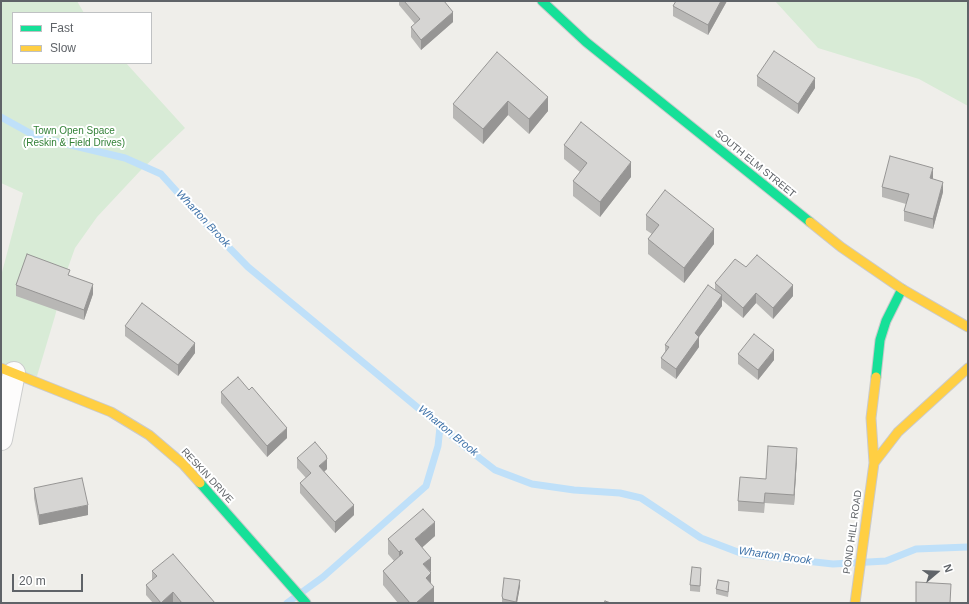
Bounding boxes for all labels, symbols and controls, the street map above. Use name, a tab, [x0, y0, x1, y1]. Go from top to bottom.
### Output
legend	[12, 12, 152, 64]
text: Fast	[50, 21, 73, 35]
text: Slow	[50, 41, 76, 55]
park label: Town Open Space (Reskin & Field Drives)	[23, 125, 125, 148]
street label: SOUTH ELM STREET	[712, 128, 798, 200]
water label: Wharton Brook	[173, 188, 233, 250]
water label: Wharton Brook	[415, 403, 481, 459]
street label: RESKIN DRIVE	[179, 446, 235, 506]
street label: POND HILL ROAD	[841, 489, 865, 575]
water label: Wharton Brook	[738, 544, 812, 568]
north arrow	[917, 552, 957, 592]
text: N	[941, 562, 955, 574]
scale bar	[14, 566, 85, 592]
text: 20 m	[19, 574, 46, 588]

